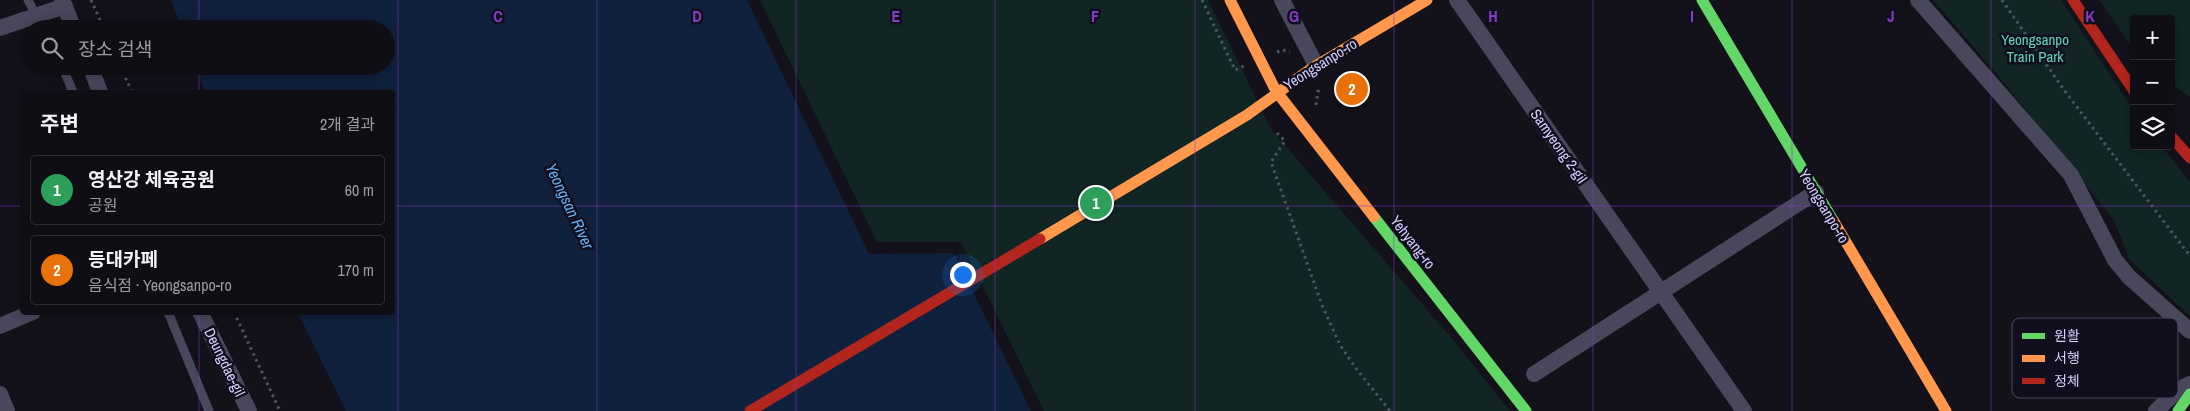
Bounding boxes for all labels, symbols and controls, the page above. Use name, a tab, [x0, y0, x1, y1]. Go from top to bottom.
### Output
text: C	[493, 5, 503, 27]
text: D	[692, 5, 702, 27]
text: E	[892, 5, 901, 27]
text: F	[1091, 5, 1099, 27]
text: G	[1289, 5, 1299, 27]
text: H	[1488, 5, 1498, 27]
text: I	[1690, 5, 1694, 27]
text: J	[1887, 5, 1895, 27]
text: K	[2085, 5, 2095, 27]
map controls	[2130, 15, 2175, 150]
button: +	[2130, 15, 2175, 60]
search box	[20, 20, 395, 75]
park label: Yeongsanpo Train Park	[2001, 29, 2069, 67]
street label: Yeongsanpo-ro	[1279, 33, 1361, 95]
icon: search	[38, 34, 66, 62]
text: 장소 검색	[78, 36, 152, 62]
button: −	[2130, 60, 2175, 105]
pin: 2	[1336, 70, 1368, 108]
street label: Samyeong 2-gil	[1526, 105, 1592, 187]
button: layers	[2130, 105, 2175, 150]
text: 주변	[40, 109, 79, 138]
text: 2개 결과	[320, 113, 375, 135]
water label: Yeongsan River	[540, 159, 600, 253]
street label: Yeongsanpo-ro	[1794, 165, 1854, 247]
text: 영산강 체육공원	[88, 166, 215, 192]
text: 1	[53, 179, 61, 201]
text: 60 m	[345, 179, 374, 201]
pin: 1	[1080, 184, 1112, 222]
text: 공원	[88, 194, 117, 216]
street label: Yehyang-ro	[1385, 211, 1441, 273]
text: 등대카페	[88, 246, 158, 272]
text: 2	[53, 259, 61, 281]
text: 170 m	[338, 259, 374, 281]
your location	[950, 262, 976, 288]
text: 음식점 · Yeongsanpo-ro	[88, 274, 232, 296]
legend	[2012, 318, 2178, 398]
street label: Deungdae-gil	[199, 324, 251, 400]
text: 원활	[2054, 327, 2080, 345]
text: 서행	[2054, 349, 2080, 367]
text: 정체	[2054, 372, 2080, 390]

